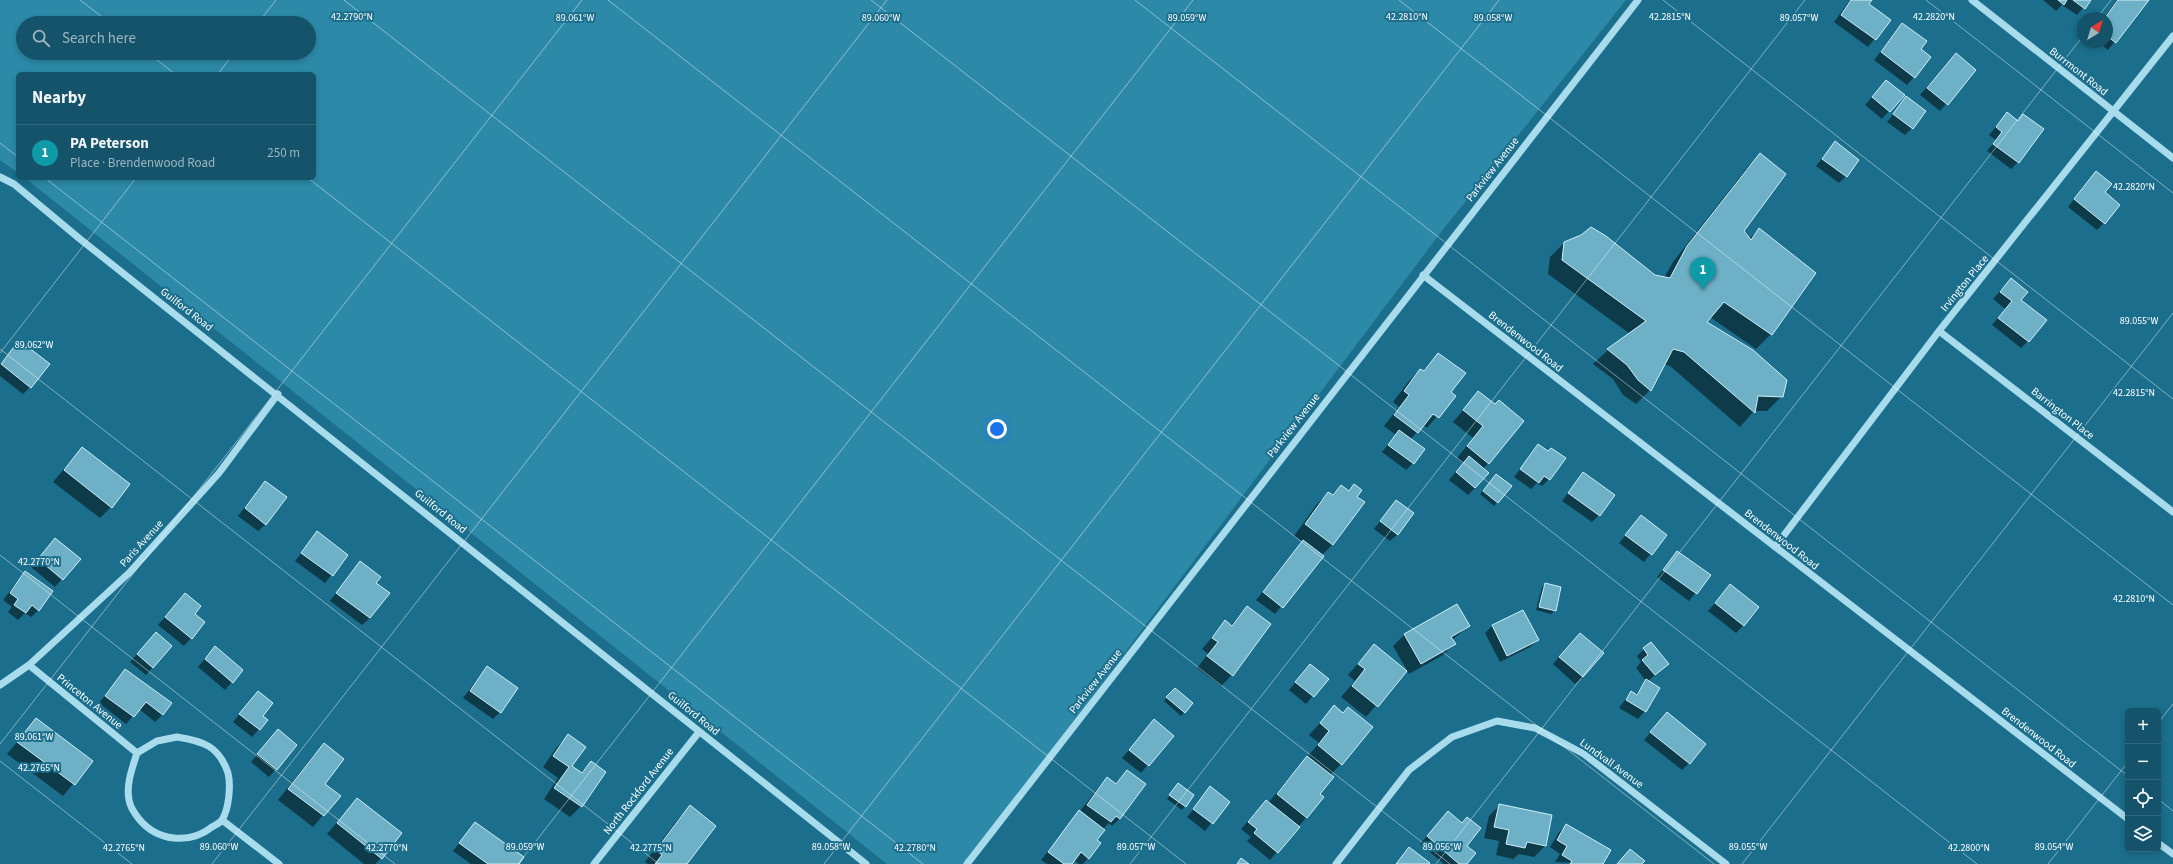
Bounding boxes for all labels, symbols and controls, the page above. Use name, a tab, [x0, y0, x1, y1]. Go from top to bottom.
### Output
text: 42.2790°N	[331, 10, 373, 24]
text: 42.2810°N	[1386, 10, 1428, 24]
text: 42.2815°N	[1649, 10, 1691, 24]
text: 42.2820°N	[1913, 10, 1955, 24]
text: 89.061°W	[556, 11, 594, 25]
text: 89.060°W	[862, 11, 900, 25]
text: 89.059°W	[1168, 11, 1206, 25]
text: 89.058°W	[1474, 11, 1512, 25]
text: 89.057°W	[1780, 11, 1818, 25]
north arrow	[2077, 12, 2113, 48]
search box	[16, 16, 316, 60]
icon: search	[30, 27, 52, 49]
text: Search here	[62, 28, 136, 49]
street label: Burrmont Road	[2046, 44, 2111, 99]
text: Nearby	[32, 86, 86, 110]
text: PA Peterson	[70, 133, 149, 154]
street label: Parkview Avenue	[1462, 134, 1523, 205]
text: 1	[42, 144, 48, 162]
text: 250 m	[267, 144, 300, 162]
text: Place · Brendenwood Road	[70, 154, 215, 172]
text: 42.2820°N	[2113, 180, 2155, 194]
street label: Irvington Place	[1937, 251, 1992, 315]
pin: 1	[1690, 257, 1716, 290]
street label: Guilford Road	[157, 284, 216, 335]
street label: Brendenwood Road	[1485, 307, 1566, 375]
text: 89.055°W	[2120, 314, 2158, 328]
text: 89.062°W	[15, 338, 53, 352]
street label: Barrington Place	[2028, 384, 2098, 443]
text: 42.2815°N	[2113, 386, 2155, 400]
street label: Parkview Avenue	[1263, 390, 1324, 461]
your location	[987, 419, 1007, 439]
street label: Guilford Road	[411, 486, 470, 537]
street label: Brendenwood Road	[1741, 505, 1822, 573]
street label: Paris Avenue	[116, 516, 167, 570]
text: 42.2770°N	[18, 555, 60, 569]
text: 42.2810°N	[2113, 592, 2155, 606]
street label: Parkview Avenue	[1065, 646, 1126, 717]
street label: Princeton Avenue	[54, 670, 126, 733]
street label: Guilford Road	[664, 688, 723, 739]
street label: Brendenwood Road	[1998, 703, 2079, 771]
map controls	[2125, 708, 2161, 852]
button: +	[2125, 708, 2161, 744]
text: 89.061°W	[15, 730, 53, 744]
street label: Lundvall Avenue	[1577, 735, 1647, 792]
street label: North Rockford Avenue	[600, 744, 677, 838]
button: −	[2125, 744, 2161, 780]
text: 42.2765°N	[18, 761, 60, 775]
button: locate	[2125, 780, 2161, 816]
button: layers	[2125, 816, 2161, 852]
text: 89.060°W	[200, 840, 238, 854]
text: 89.059°W	[506, 840, 544, 854]
text: 89.058°W	[812, 840, 850, 854]
text: 89.057°W	[1117, 840, 1155, 854]
text: 89.056°W	[1423, 840, 1461, 854]
text: 89.055°W	[1729, 840, 1767, 854]
text: 89.054°W	[2035, 840, 2073, 854]
text: 42.2765°N	[103, 841, 145, 855]
text: 42.2770°N	[366, 841, 408, 855]
text: 42.2775°N	[630, 841, 672, 855]
text: 42.2780°N	[894, 841, 936, 855]
text: 42.2800°N	[1948, 841, 1990, 855]

